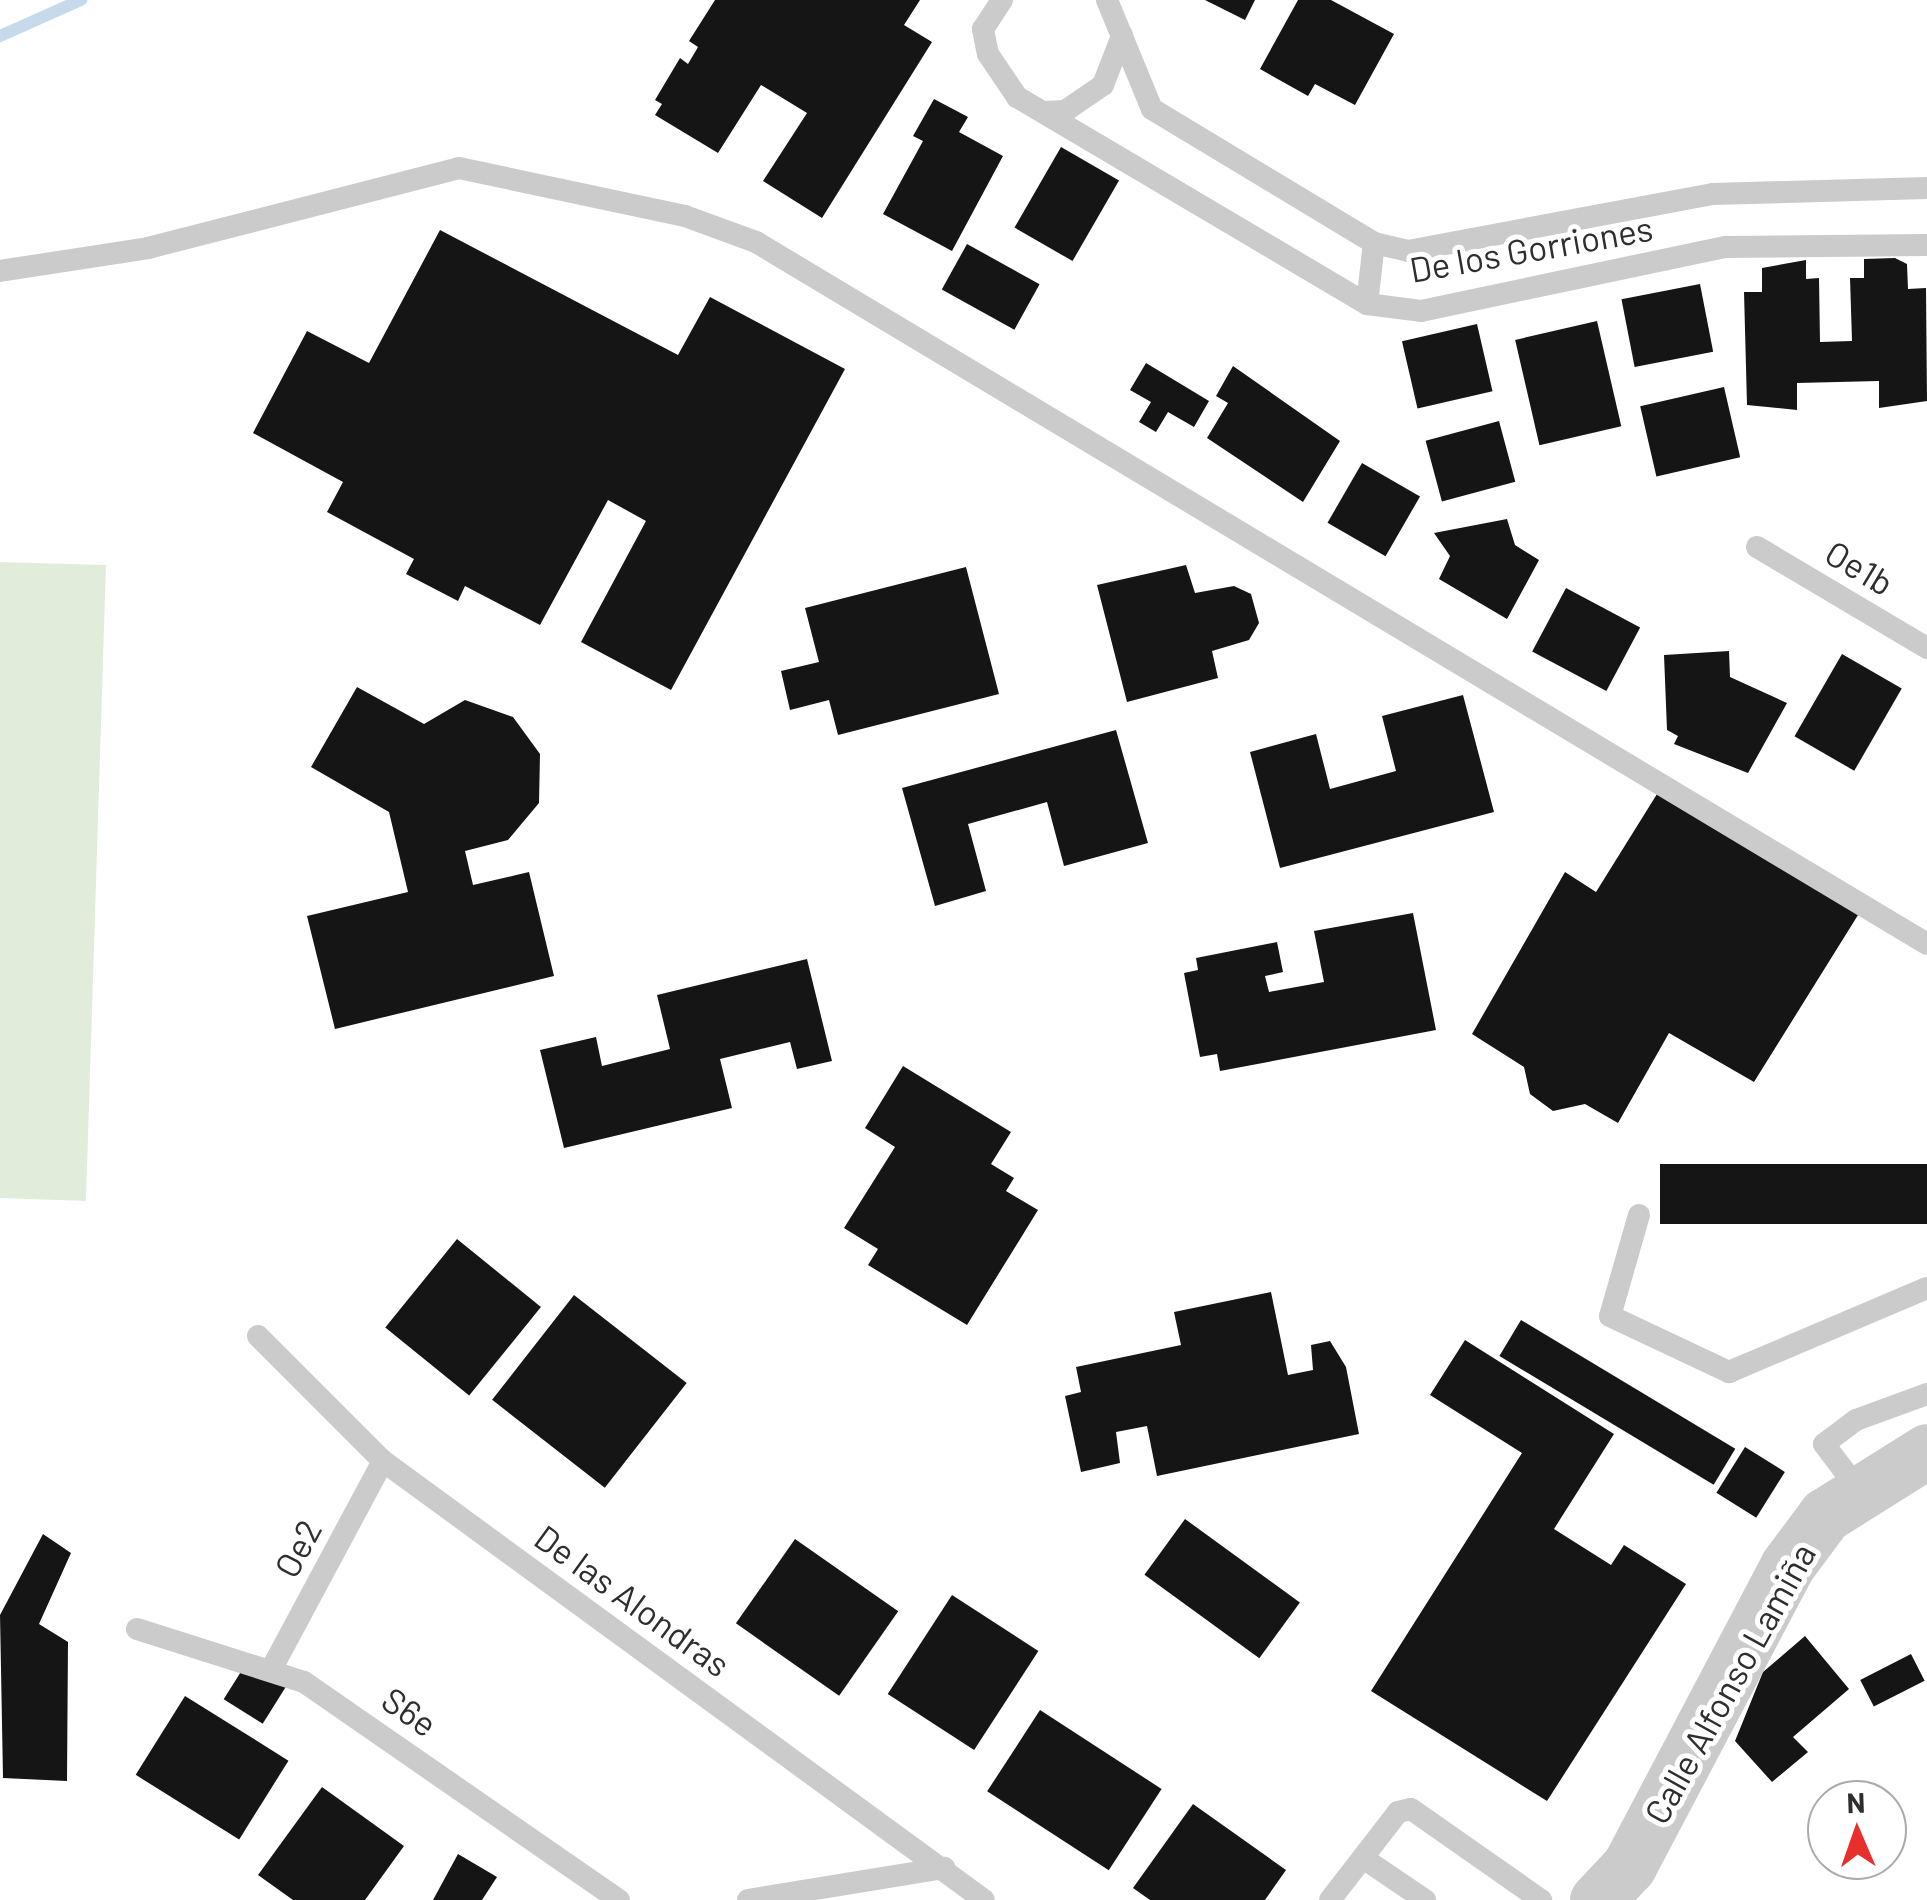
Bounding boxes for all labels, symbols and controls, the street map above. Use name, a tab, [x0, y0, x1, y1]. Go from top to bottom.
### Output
street label: De los Gorriones	[1406, 206, 1656, 290]
street label: Oe1b	[1818, 531, 1902, 603]
street label: Oe2	[265, 1512, 329, 1584]
street label: De las Alondras	[527, 1515, 739, 1685]
street label: Calle Alfonso Lamiña	[1635, 1536, 1823, 1830]
street label: S6e	[375, 1677, 445, 1745]
north arrow	[1807, 1780, 1907, 1880]
text: N	[1846, 1785, 1866, 1819]

